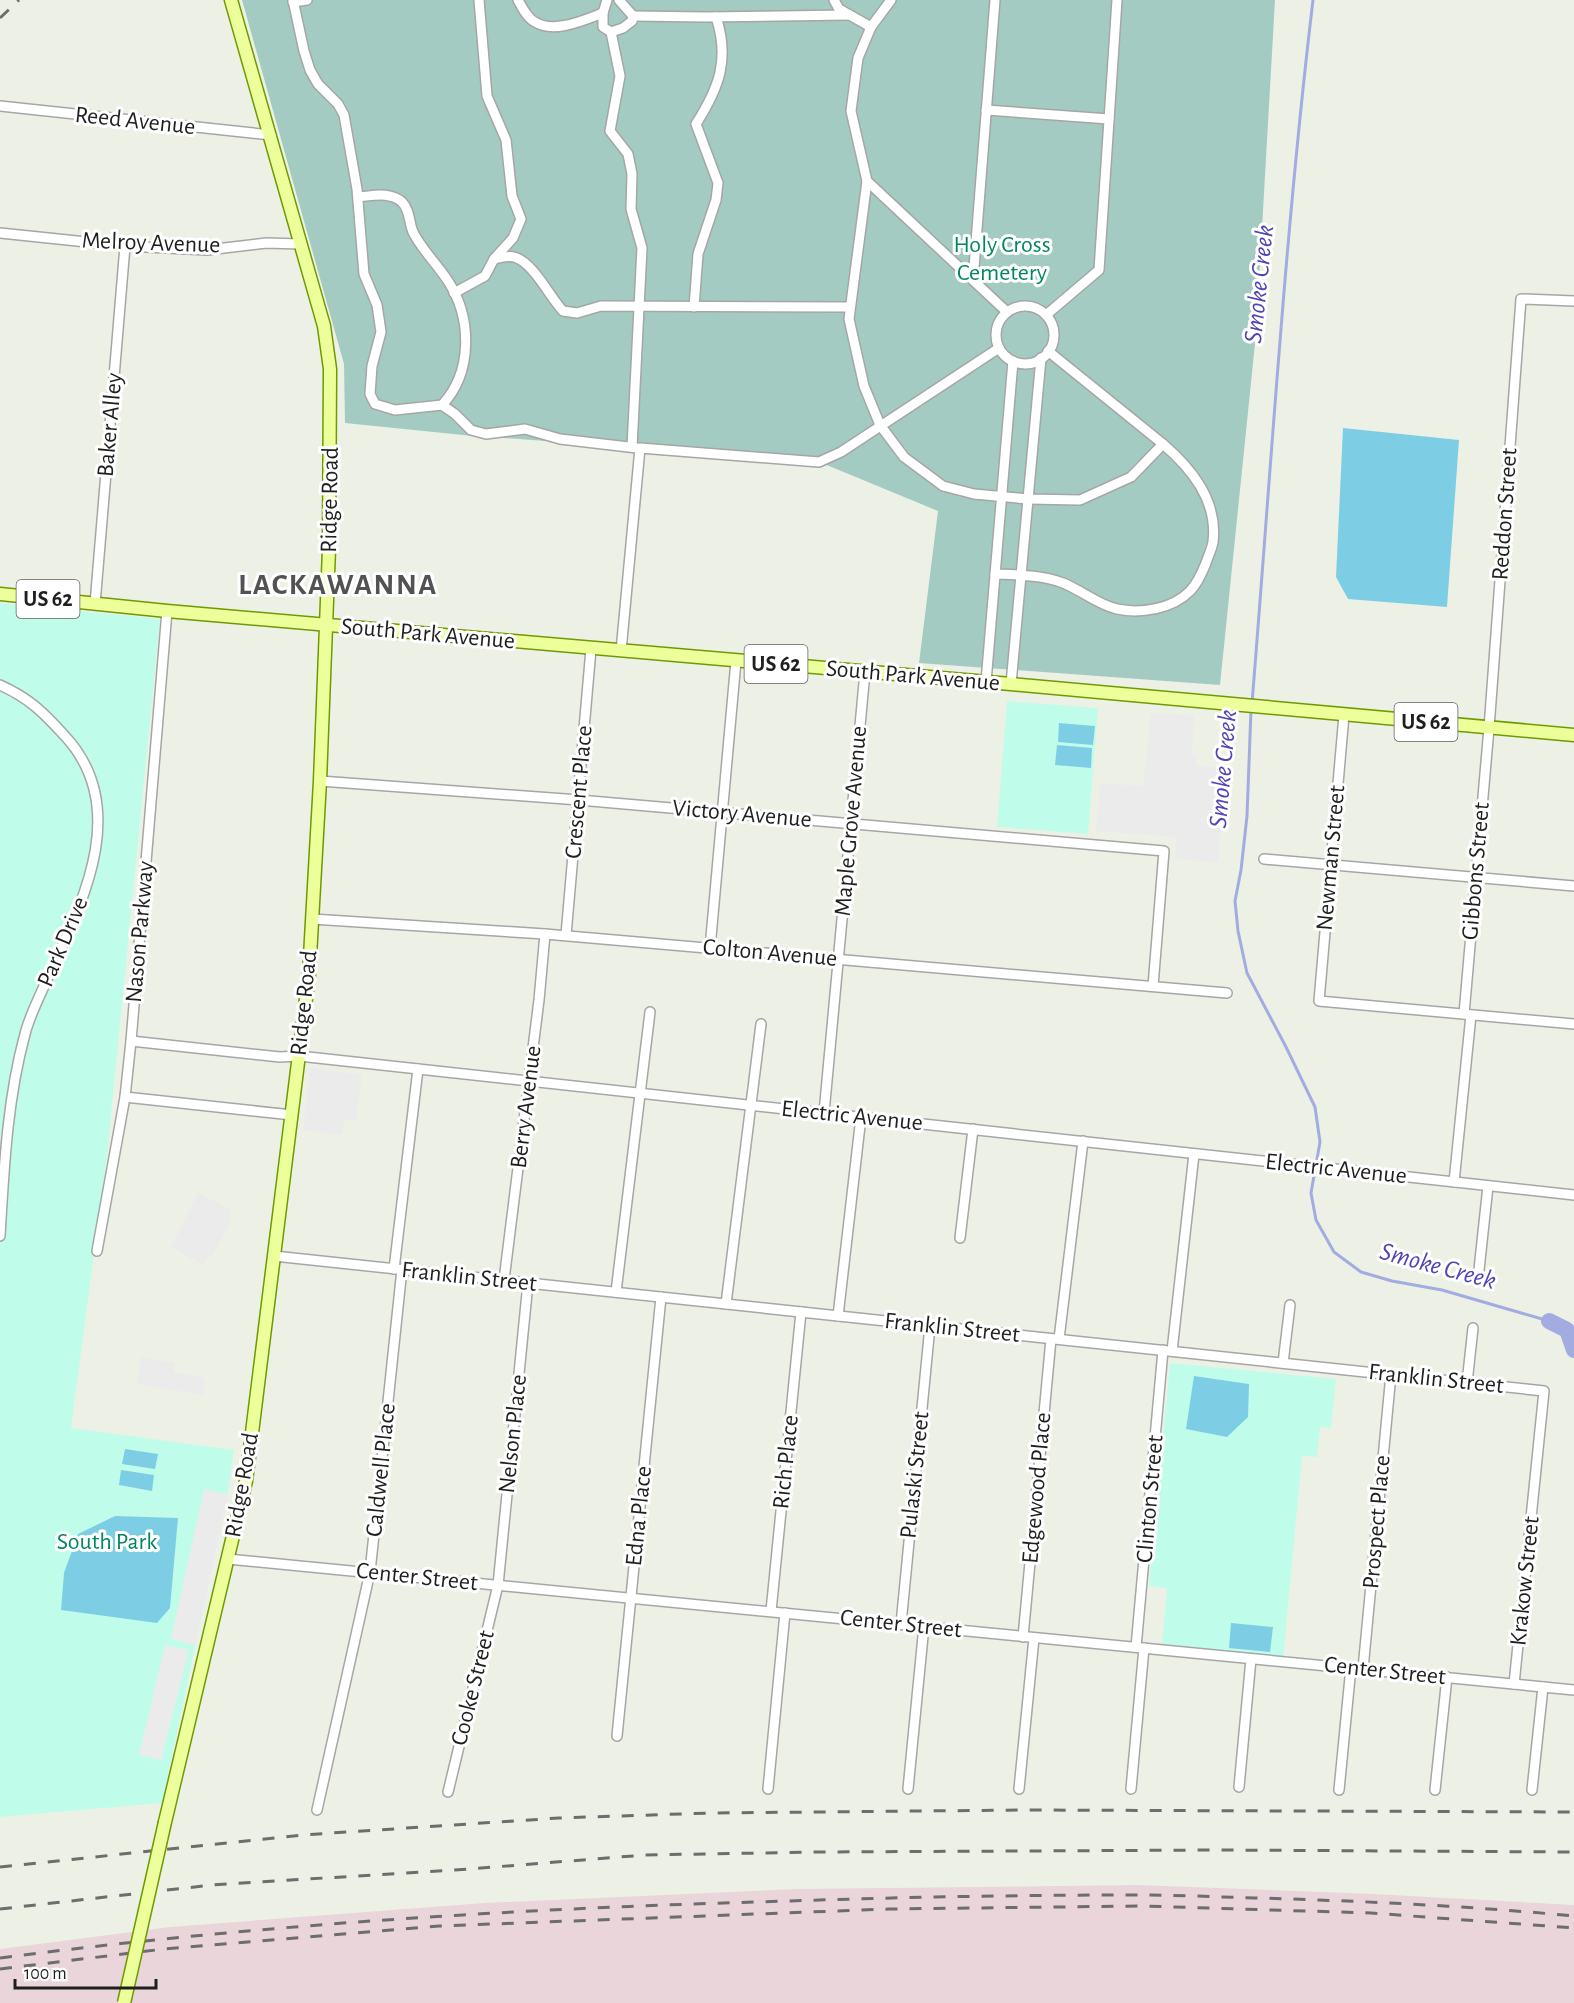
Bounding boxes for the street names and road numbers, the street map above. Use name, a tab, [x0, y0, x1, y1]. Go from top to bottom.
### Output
street label: Reed Avenue	[74, 103, 196, 139]
street label: Melroy Avenue	[81, 229, 221, 257]
street label: Baker Alley	[93, 372, 127, 478]
street label: Ridge Road	[317, 447, 343, 553]
street label: Reddon Street	[1488, 447, 1522, 581]
road number: US 62	[16, 580, 80, 618]
street label: South Park Avenue	[340, 614, 516, 654]
road number: US 62	[744, 645, 808, 683]
street label: South Park Avenue	[825, 656, 1001, 696]
road number: US 62	[1394, 703, 1458, 741]
street label: Crescent Place	[561, 724, 597, 860]
street label: Maple Grove Avenue	[831, 725, 871, 917]
street label: Newman Street	[1313, 784, 1349, 932]
street label: Victory Avenue	[671, 796, 813, 832]
street label: Gibbons Street	[1458, 801, 1494, 941]
street label: Nason Parkway	[122, 860, 158, 1004]
street label: Park Drive	[33, 893, 93, 991]
street label: Colton Avenue	[702, 935, 838, 971]
street label: Ridge Road	[287, 949, 321, 1057]
street label: Berry Avenue	[507, 1044, 545, 1170]
street label: Electric Avenue	[780, 1097, 924, 1135]
street label: Electric Avenue	[1264, 1150, 1408, 1188]
street label: Franklin Street	[400, 1258, 538, 1296]
street label: Franklin Street	[883, 1309, 1021, 1347]
street label: Franklin Street	[1367, 1360, 1505, 1398]
street label: Nelson Place	[495, 1373, 531, 1495]
street label: Caldwell Place	[362, 1402, 400, 1538]
street label: Pulaski Street	[896, 1410, 934, 1540]
street label: Edgewood Place	[1018, 1411, 1056, 1565]
street label: Rich Place	[769, 1414, 803, 1510]
street label: Ridge Road	[221, 1431, 263, 1539]
street label: Clinton Street	[1132, 1434, 1168, 1564]
street label: Prospect Place	[1359, 1454, 1395, 1590]
street label: Edna Place	[622, 1465, 656, 1567]
street label: Krakow Street	[1506, 1515, 1544, 1647]
street label: Center Street	[355, 1559, 479, 1595]
street label: Center Street	[839, 1606, 963, 1642]
street label: Cooke Street	[447, 1628, 499, 1748]
street label: Center Street	[1323, 1653, 1447, 1689]

